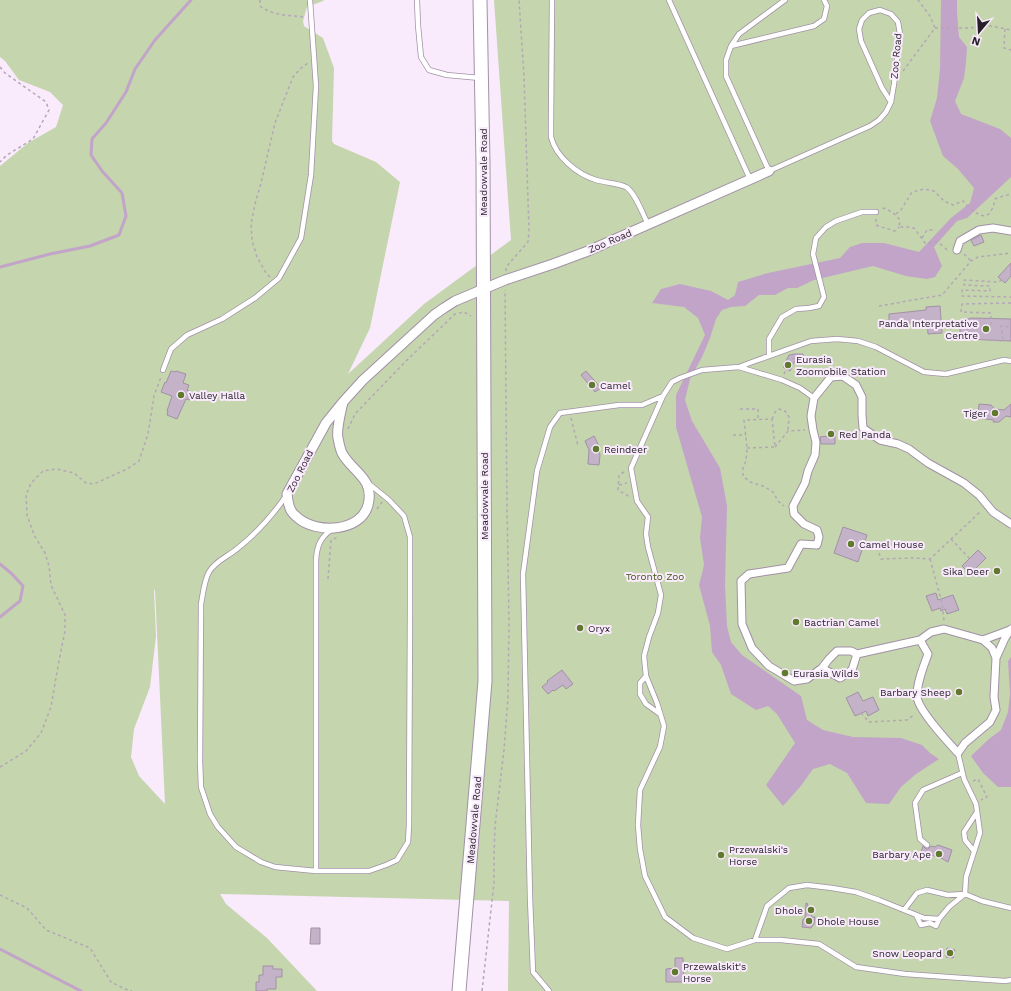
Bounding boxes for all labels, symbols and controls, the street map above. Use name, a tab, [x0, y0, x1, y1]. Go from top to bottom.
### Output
north arrow	[959, 12, 999, 52]
street label: Zoo Road	[889, 33, 903, 79]
text: N	[970, 34, 982, 48]
street label: Meadowvale Road	[478, 128, 489, 216]
street label: Zoo Road	[587, 227, 633, 255]
place label: Panda Interpretative Centre	[879, 318, 978, 341]
marker: Panda Interpretative Centre	[981, 324, 991, 334]
place label: Eurasia Zoomobile Station	[796, 354, 886, 377]
marker: Eurasia Zoomobile Station	[783, 360, 793, 370]
marker: Camel	[587, 380, 597, 390]
place label: Camel	[600, 380, 631, 391]
marker: Valley Halla	[176, 390, 186, 400]
place label: Valley Halla	[189, 390, 246, 401]
place label: Tiger	[963, 408, 987, 419]
marker: Tiger	[990, 408, 1000, 418]
marker: Red Panda	[826, 429, 836, 439]
place label: Red Panda	[839, 429, 891, 440]
marker: Reindeer	[591, 444, 601, 454]
place label: Reindeer	[604, 444, 647, 455]
street label: Zoo Road	[285, 448, 315, 494]
street label: Meadowvale Road	[479, 452, 490, 540]
marker: Camel House	[846, 539, 856, 549]
place label: Camel House	[859, 539, 924, 550]
place label: Sika Deer	[943, 566, 989, 577]
marker: Sika Deer	[992, 566, 1002, 576]
park label: Toronto Zoo	[626, 571, 684, 582]
marker: Bactrian Camel	[791, 617, 801, 627]
place label: Bactrian Camel	[804, 617, 879, 628]
marker: Oryx	[575, 623, 585, 633]
place label: Oryx	[588, 623, 610, 634]
marker: Eurasia Wilds	[780, 668, 790, 678]
place label: Eurasia Wilds	[793, 668, 858, 679]
place label: Barbary Sheep	[880, 687, 951, 698]
marker: Barbary Sheep	[954, 687, 964, 697]
street label: Meadowvale Road	[465, 776, 483, 864]
place label: Przewalski's Horse	[729, 844, 788, 867]
place label: Barbary Ape	[872, 849, 931, 860]
marker: Barbary Ape	[934, 849, 944, 859]
marker: Przewalski's Horse	[716, 850, 726, 860]
place label: Dhole	[775, 905, 803, 916]
marker: Dhole	[806, 905, 816, 915]
marker: Dhole House	[804, 916, 814, 926]
place label: Dhole House	[817, 916, 879, 927]
place label: Snow Leopard	[872, 948, 942, 959]
marker: Snow Leopard	[945, 948, 955, 958]
place label: Przewalskit's Horse	[683, 961, 746, 984]
marker: Przewalskit's Horse	[670, 967, 680, 977]

